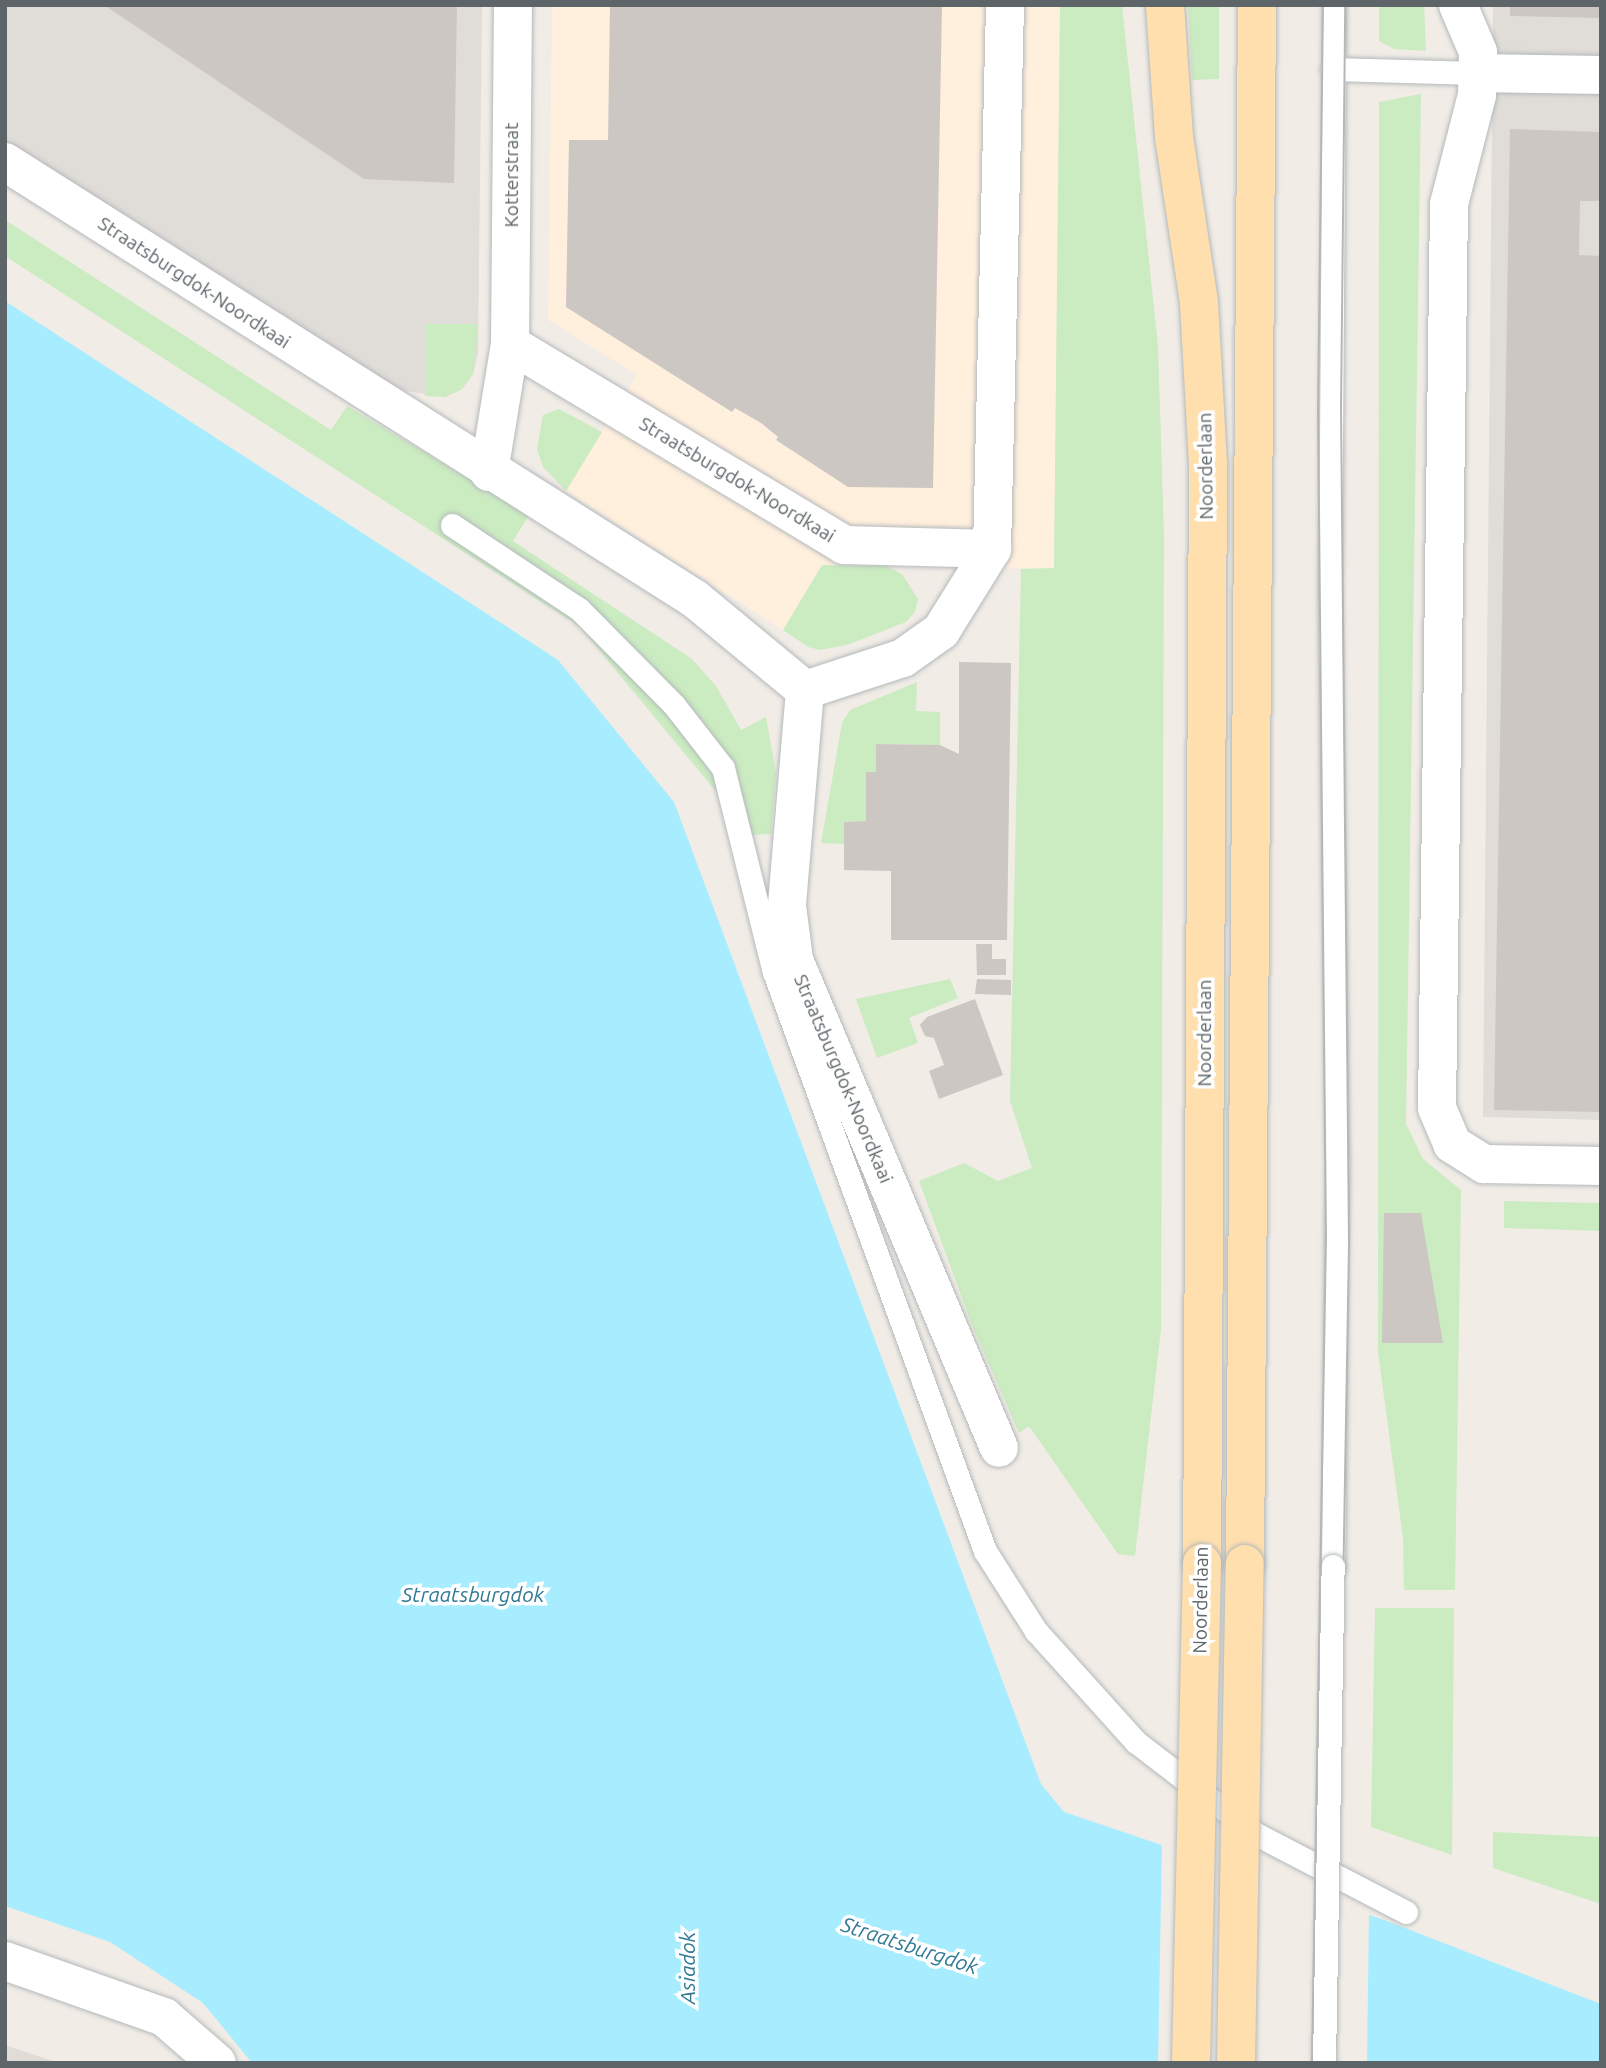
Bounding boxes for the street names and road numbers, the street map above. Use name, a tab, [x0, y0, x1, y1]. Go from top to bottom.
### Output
street label: Kotterstraat	[501, 123, 523, 227]
street label: Straatsburgdok-Noordkaai	[94, 212, 294, 354]
street label: Straatsburgdok-Noordkaai	[635, 412, 839, 548]
street label: Noorderlaan	[1194, 412, 1218, 520]
street label: Straatsburgdok-Noordkaai	[789, 971, 897, 1187]
street label: Noorderlaan	[1194, 979, 1216, 1087]
street label: Noorderlaan	[1189, 1546, 1213, 1654]

